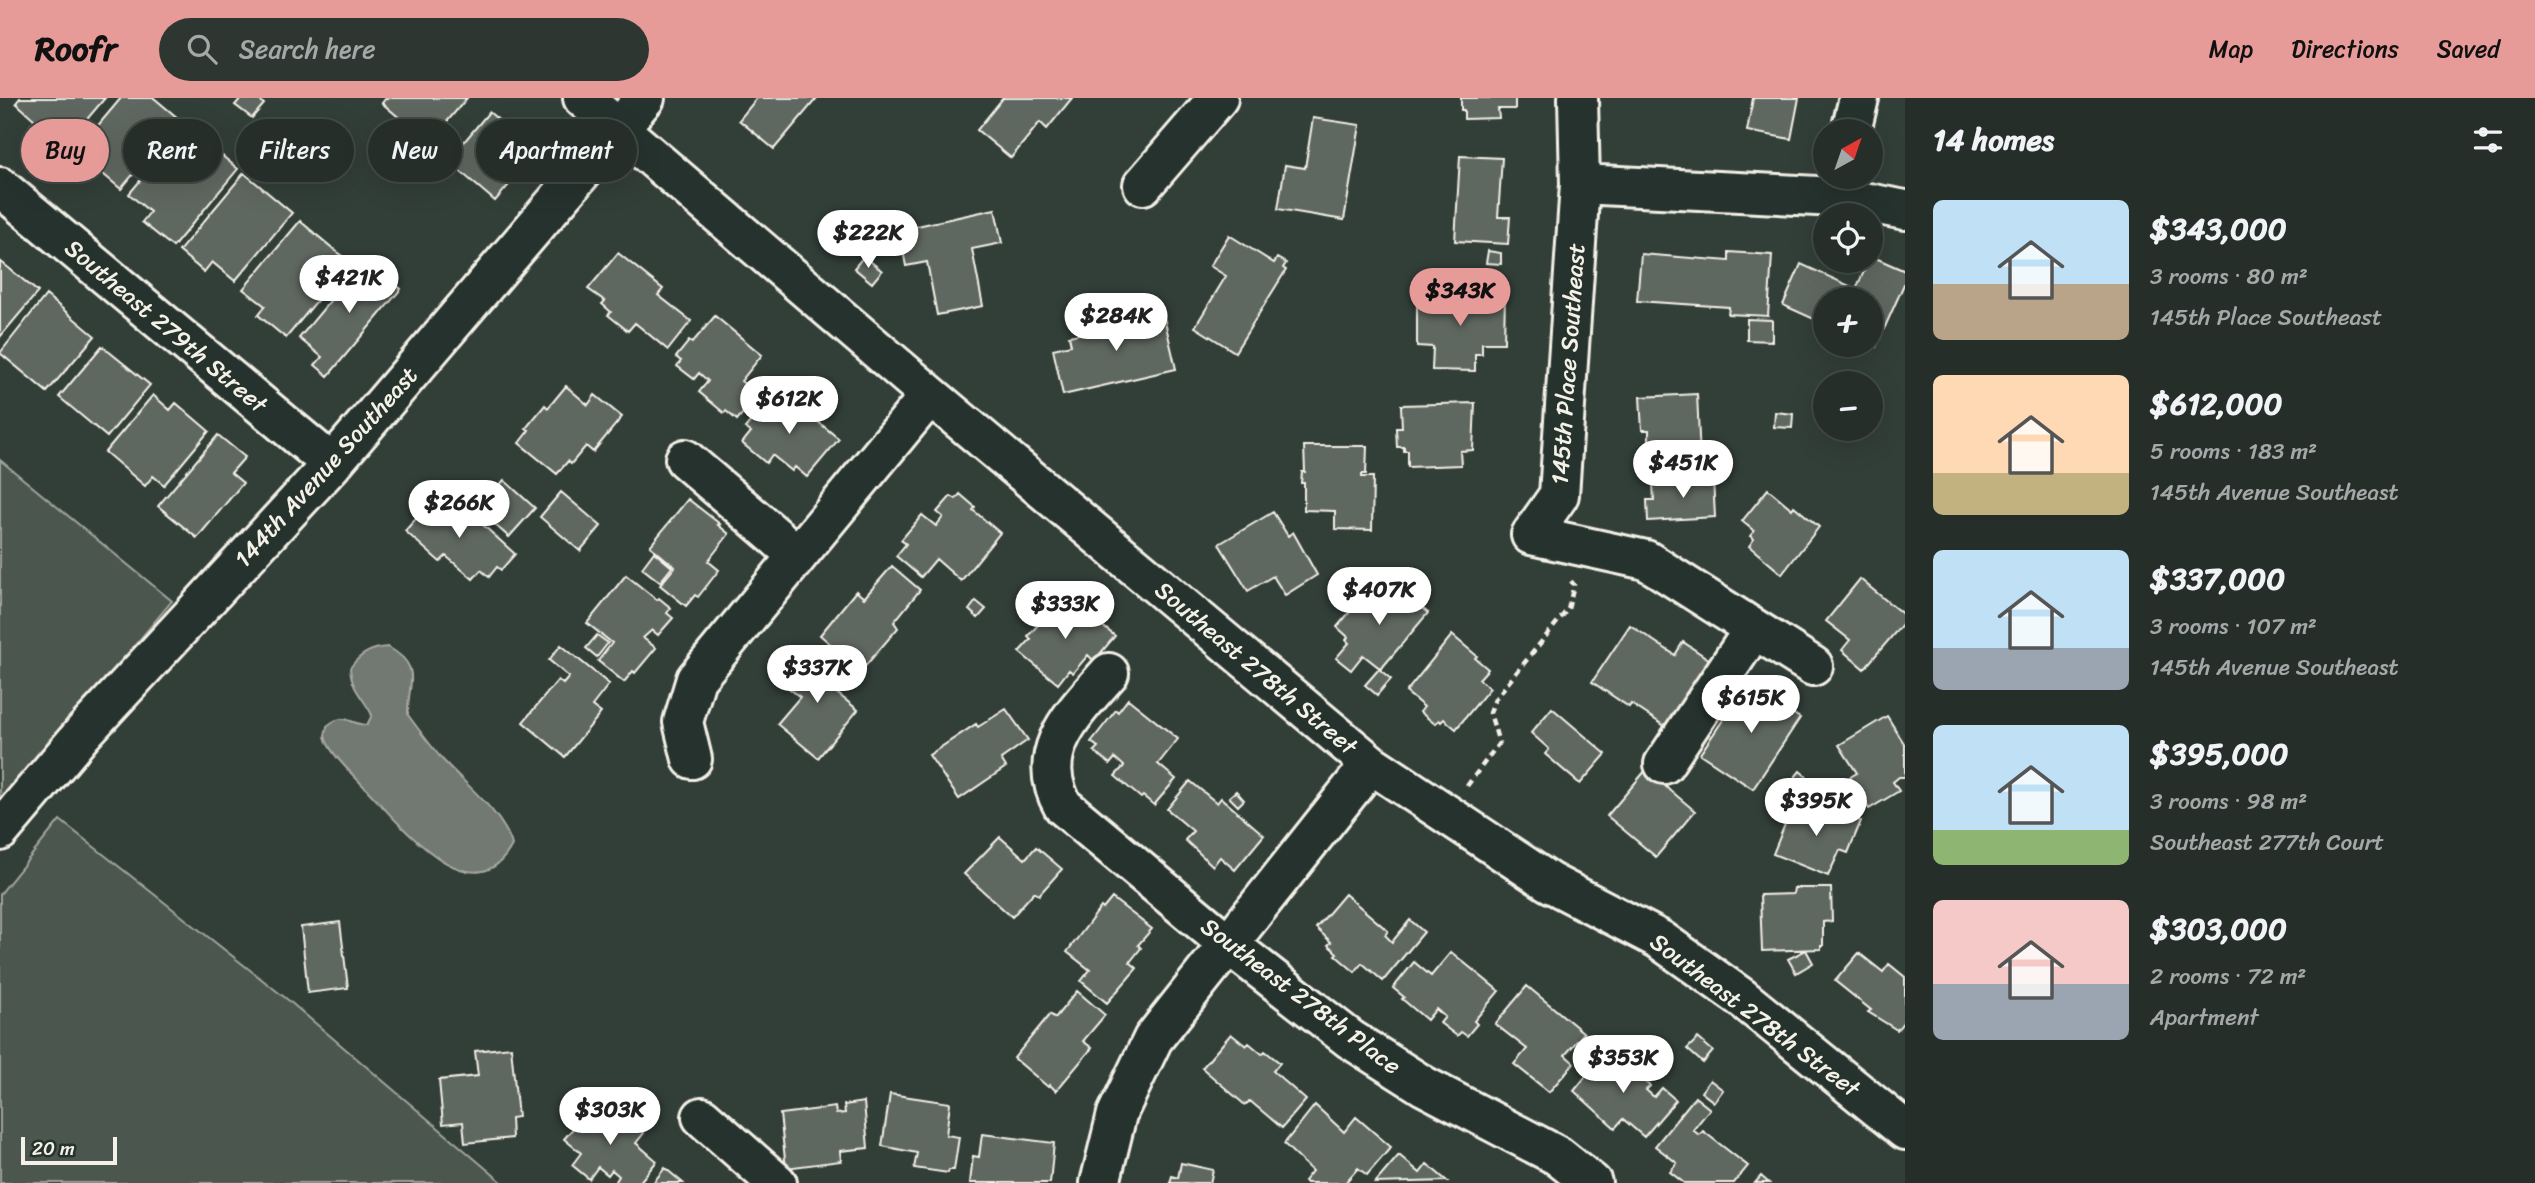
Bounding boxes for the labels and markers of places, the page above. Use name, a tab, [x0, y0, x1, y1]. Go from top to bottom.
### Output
pin: $222K	[819, 211, 917, 270]
pin: $421K	[300, 256, 398, 315]
pin: $343K	[1411, 268, 1509, 328]
pin: $284K	[1067, 294, 1165, 353]
pin: $612K	[740, 376, 838, 436]
pin: $451K	[1634, 440, 1732, 500]
pin: $266K	[410, 480, 508, 540]
pin: $407K	[1330, 568, 1428, 627]
pin: $333K	[1016, 582, 1114, 641]
pin: $337K	[768, 646, 866, 705]
pin: $615K	[1702, 676, 1800, 735]
pin: $395K	[1767, 778, 1865, 838]
pin: $353K	[1574, 1035, 1672, 1095]
pin: $303K	[561, 1088, 659, 1147]

